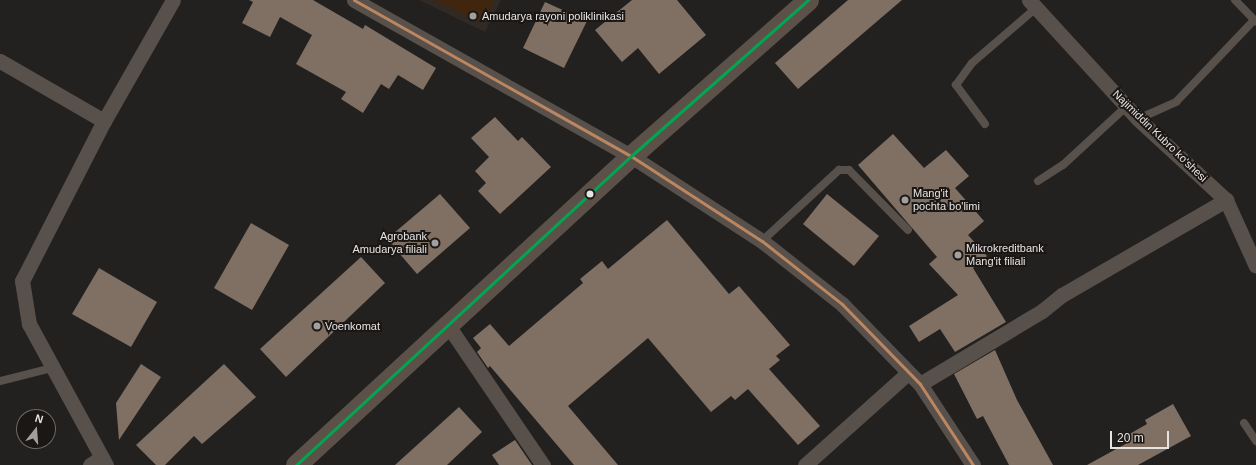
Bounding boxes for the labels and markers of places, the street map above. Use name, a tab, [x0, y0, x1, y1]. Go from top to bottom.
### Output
place label: Amudarya rayoni poliklinikasi	[482, 9, 624, 23]
marker: Amudarya rayoni poliklinikasi	[467, 10, 479, 22]
place label: Mang'it pochta bo'limi	[913, 187, 980, 213]
unlabelled marker	[585, 189, 595, 199]
marker: Mang'it pochta bo'limi	[900, 195, 910, 205]
place label: Agrobank Amudarya filiali	[352, 230, 427, 256]
marker: Agrobank Amudarya filiali	[430, 238, 440, 248]
place label: Mikrokreditbank Mang'it filiali	[966, 242, 1044, 268]
marker: Mikrokreditbank Mang'it filiali	[953, 250, 963, 260]
place label: Voenkomat	[325, 319, 380, 333]
marker: Voenkomat	[312, 321, 322, 331]

